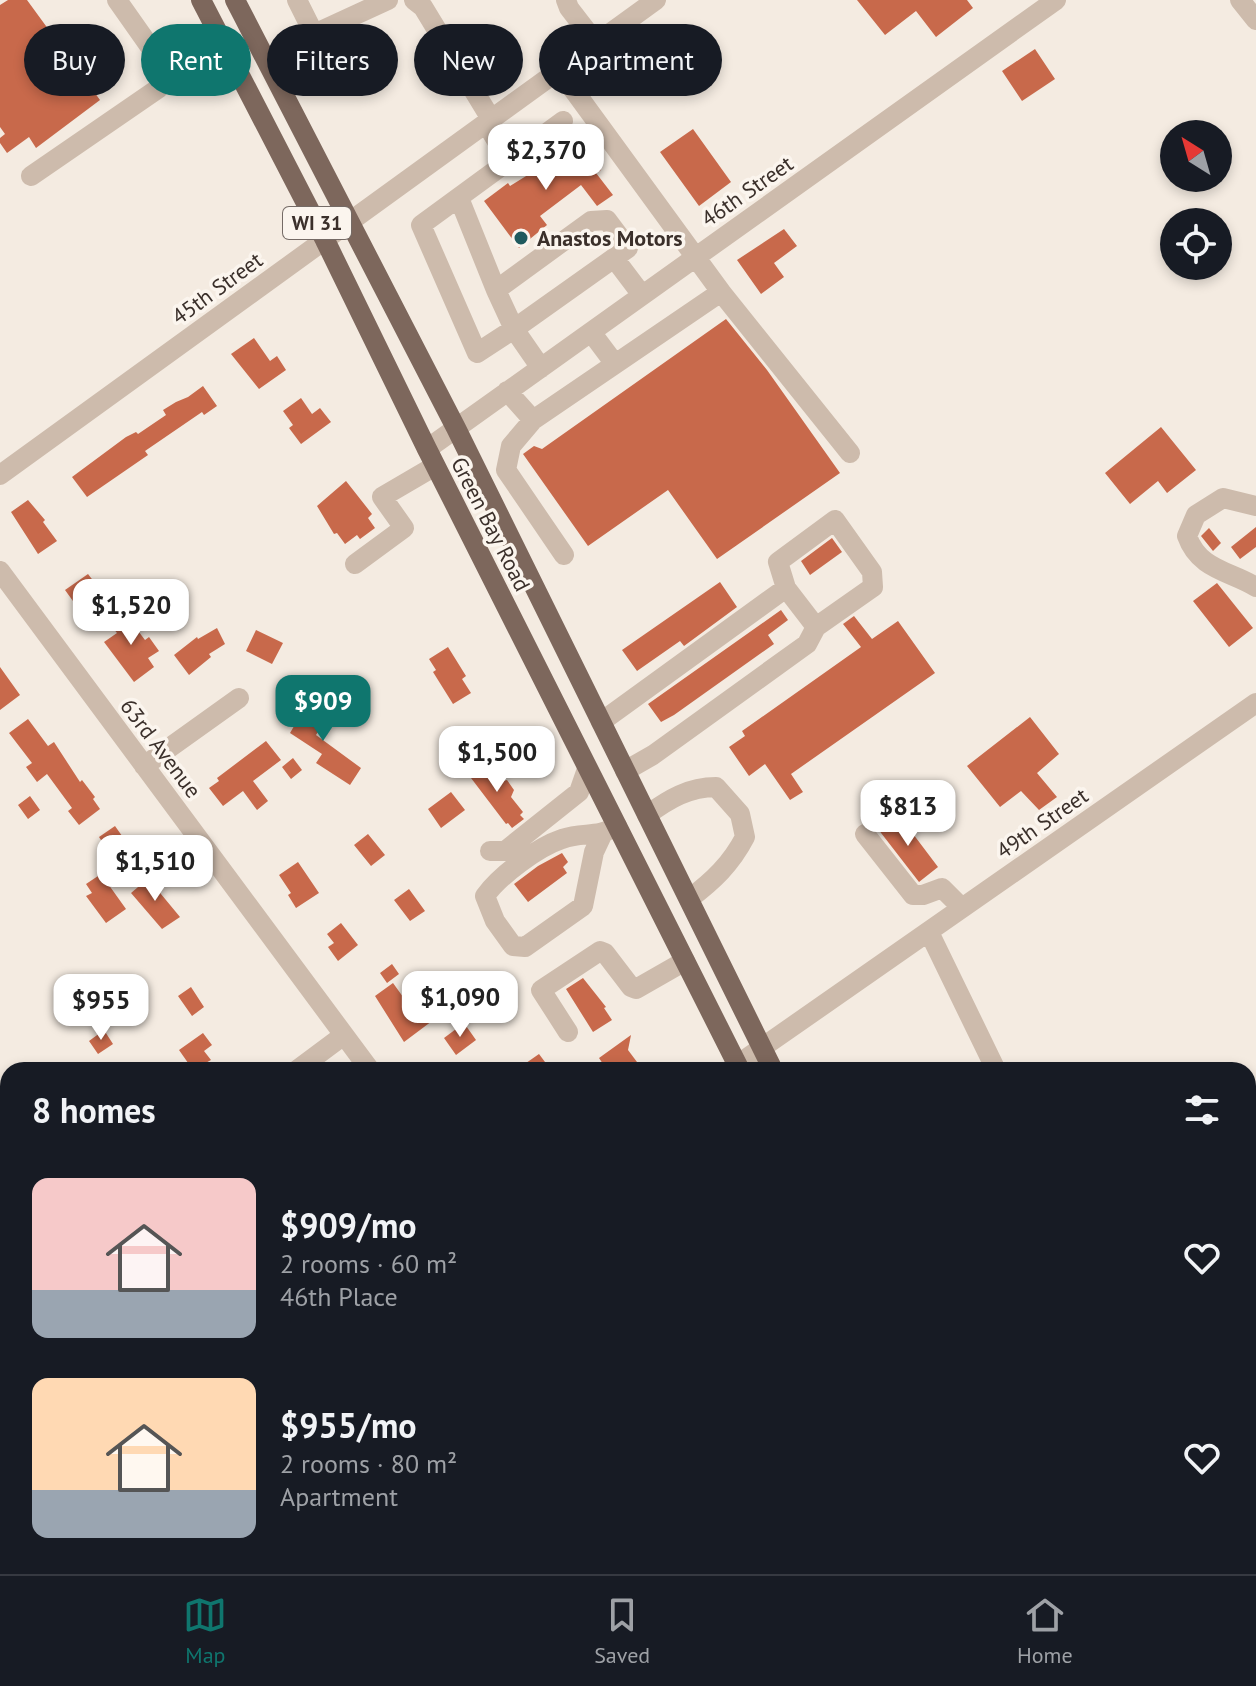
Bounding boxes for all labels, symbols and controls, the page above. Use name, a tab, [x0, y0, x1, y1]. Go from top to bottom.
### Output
chip: Buy	[24, 24, 125, 96]
chip: Rent	[141, 24, 251, 96]
chip: Filters	[267, 24, 398, 96]
chip: New	[414, 24, 523, 96]
chip: Apartment	[539, 24, 722, 96]
north arrow	[1160, 120, 1232, 192]
map controls	[1160, 120, 1232, 280]
pin: $2,370	[481, 124, 611, 192]
text: $2,370	[506, 133, 586, 166]
street label: 46th Street	[696, 149, 799, 233]
road number: WI 31	[283, 207, 351, 239]
button: locate	[1160, 208, 1232, 280]
place label: Anastos Motors	[537, 224, 683, 252]
marker: Anastos Motors	[512, 229, 530, 247]
street label: 45th Street	[166, 245, 268, 330]
street label: Green Bay Road	[445, 452, 537, 596]
pin: $1,520	[66, 579, 196, 647]
text: $1,520	[91, 588, 171, 621]
pin: $909	[276, 675, 370, 743]
text: $909	[294, 684, 352, 717]
street label: 63rd Avenue	[115, 693, 207, 803]
pin: $1,500	[432, 726, 562, 794]
text: $1,500	[457, 735, 537, 768]
pin: $813	[861, 780, 955, 848]
street label: 49th Street	[991, 781, 1094, 865]
text: $813	[879, 789, 937, 822]
pin: $1,510	[90, 835, 220, 903]
text: $1,510	[115, 844, 195, 877]
pin: $1,090	[395, 971, 525, 1039]
pin: $955	[54, 974, 148, 1042]
text: $1,090	[420, 980, 500, 1013]
text: $955	[72, 983, 130, 1016]
text: 8 homes	[32, 1088, 156, 1132]
icon: filters	[1180, 1088, 1224, 1132]
text: $909/mo	[280, 1203, 417, 1247]
icon: home	[96, 1210, 192, 1306]
icon: heart	[1180, 1236, 1224, 1280]
text: 2 rooms · 60 m²	[280, 1247, 457, 1280]
text: 46th Place	[280, 1280, 398, 1313]
text: $955/mo	[280, 1403, 417, 1447]
icon: home	[96, 1410, 192, 1506]
icon: heart	[1180, 1436, 1224, 1480]
text: 2 rooms · 80 m²	[280, 1447, 457, 1480]
text: Apartment	[280, 1480, 398, 1513]
tab: Map	[183, 1593, 227, 1669]
tab: Saved	[594, 1593, 650, 1669]
tab: Home	[1017, 1593, 1073, 1669]

